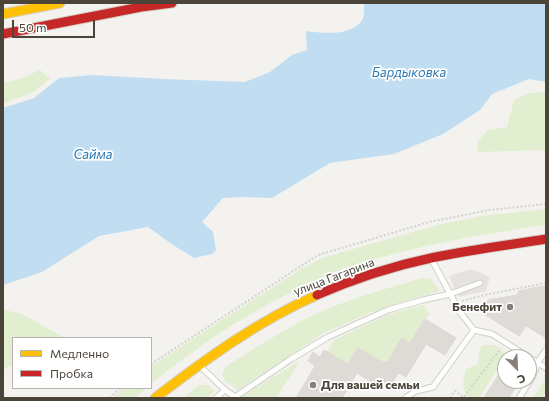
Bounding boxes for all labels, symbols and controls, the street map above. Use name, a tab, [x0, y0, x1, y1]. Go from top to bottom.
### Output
scale bar	[14, 12, 97, 38]
text: 50 m	[19, 20, 47, 34]
water label: Бардыковка	[372, 65, 446, 81]
water label: Сайма	[73, 147, 113, 163]
street label: улица Гагарина	[291, 255, 377, 299]
place label: Бенефит	[452, 300, 502, 314]
marker: Бенефит	[505, 302, 515, 312]
legend	[12, 337, 152, 389]
text: Медленно	[50, 346, 109, 360]
north arrow	[497, 349, 537, 389]
text: Пробка	[50, 366, 93, 380]
text: С	[516, 372, 528, 387]
place label: Для вашей семьи	[321, 378, 420, 392]
marker: Для вашей семьи	[308, 380, 318, 390]

